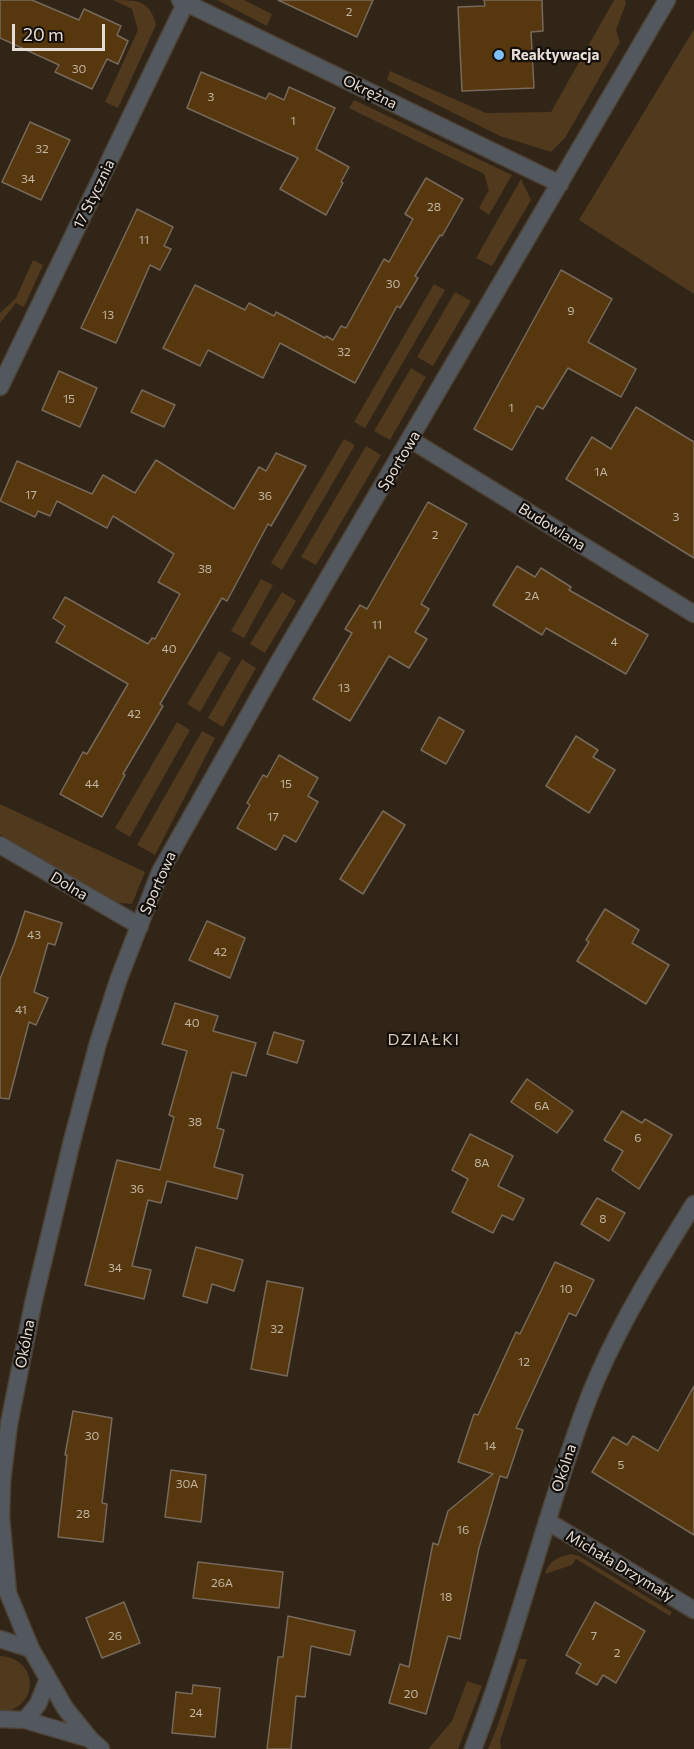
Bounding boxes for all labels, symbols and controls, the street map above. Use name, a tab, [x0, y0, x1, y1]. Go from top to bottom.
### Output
house number: 2	[346, 5, 352, 19]
scale bar	[15, 12, 108, 50]
text: 20 m	[23, 23, 64, 45]
place label: Reaktywacja	[511, 46, 599, 64]
marker: Reaktywacja	[492, 48, 506, 62]
house number: 30	[72, 62, 86, 76]
street label: Okrężna	[340, 71, 400, 113]
house number: 3	[208, 90, 214, 104]
house number: 1	[290, 114, 296, 128]
house number: 32	[35, 142, 49, 156]
street label: 17 Stycznia	[70, 156, 118, 232]
house number: 34	[21, 172, 35, 186]
house number: 28	[427, 200, 441, 214]
house number: 11	[139, 233, 149, 247]
house number: 30	[386, 277, 400, 291]
house number: 9	[567, 304, 575, 318]
house number: 13	[102, 308, 114, 322]
house number: 32	[337, 345, 351, 359]
house number: 15	[63, 392, 75, 406]
house number: 1	[508, 401, 514, 415]
street label: Sportowa	[374, 428, 424, 494]
house number: 1A	[594, 465, 608, 479]
house number: 17	[25, 488, 37, 502]
house number: 36	[258, 489, 272, 503]
street label: Budowlana	[515, 499, 589, 555]
house number: 3	[673, 510, 679, 524]
house number: 2	[432, 528, 438, 542]
house number: 38	[198, 562, 212, 576]
house number: 2A	[525, 589, 539, 603]
house number: 11	[372, 618, 382, 632]
house number: 4	[610, 635, 618, 649]
house number: 40	[161, 642, 177, 656]
house number: 13	[338, 681, 350, 695]
house number: 42	[127, 707, 141, 721]
house number: 44	[85, 777, 99, 791]
house number: 15	[280, 777, 292, 791]
house number: 17	[267, 810, 279, 824]
street label: Sportowa	[136, 849, 180, 917]
street label: Dolna	[47, 868, 91, 904]
house number: 43	[27, 928, 41, 942]
house number: 42	[213, 945, 227, 959]
house number: 41	[15, 1003, 27, 1017]
house number: 40	[184, 1016, 200, 1030]
district label: DZIAŁKI	[388, 1030, 460, 1050]
house number: 6A	[534, 1099, 550, 1113]
house number: 38	[188, 1115, 202, 1129]
house number: 6	[634, 1131, 642, 1145]
house number: 8A	[474, 1156, 490, 1170]
house number: 36	[130, 1182, 144, 1196]
house number: 8	[599, 1212, 607, 1226]
house number: 34	[108, 1261, 122, 1275]
house number: 10	[560, 1282, 572, 1296]
street label: Okólna	[11, 1318, 39, 1370]
house number: 32	[270, 1322, 284, 1336]
house number: 12	[518, 1355, 530, 1369]
house number: 30	[85, 1429, 99, 1443]
house number: 14	[484, 1439, 496, 1453]
street label: Okólna	[548, 1442, 580, 1494]
house number: 5	[618, 1458, 624, 1472]
house number: 30A	[176, 1477, 198, 1491]
house number: 28	[76, 1507, 90, 1521]
house number: 16	[457, 1523, 469, 1537]
street label: Michała Drzymały	[563, 1527, 677, 1605]
house number: 26A	[211, 1576, 233, 1590]
house number: 18	[440, 1590, 452, 1604]
house number: 26	[108, 1629, 122, 1643]
house number: 7	[591, 1629, 597, 1643]
house number: 2	[614, 1646, 620, 1660]
house number: 20	[404, 1687, 418, 1701]
house number: 24	[189, 1706, 203, 1720]

